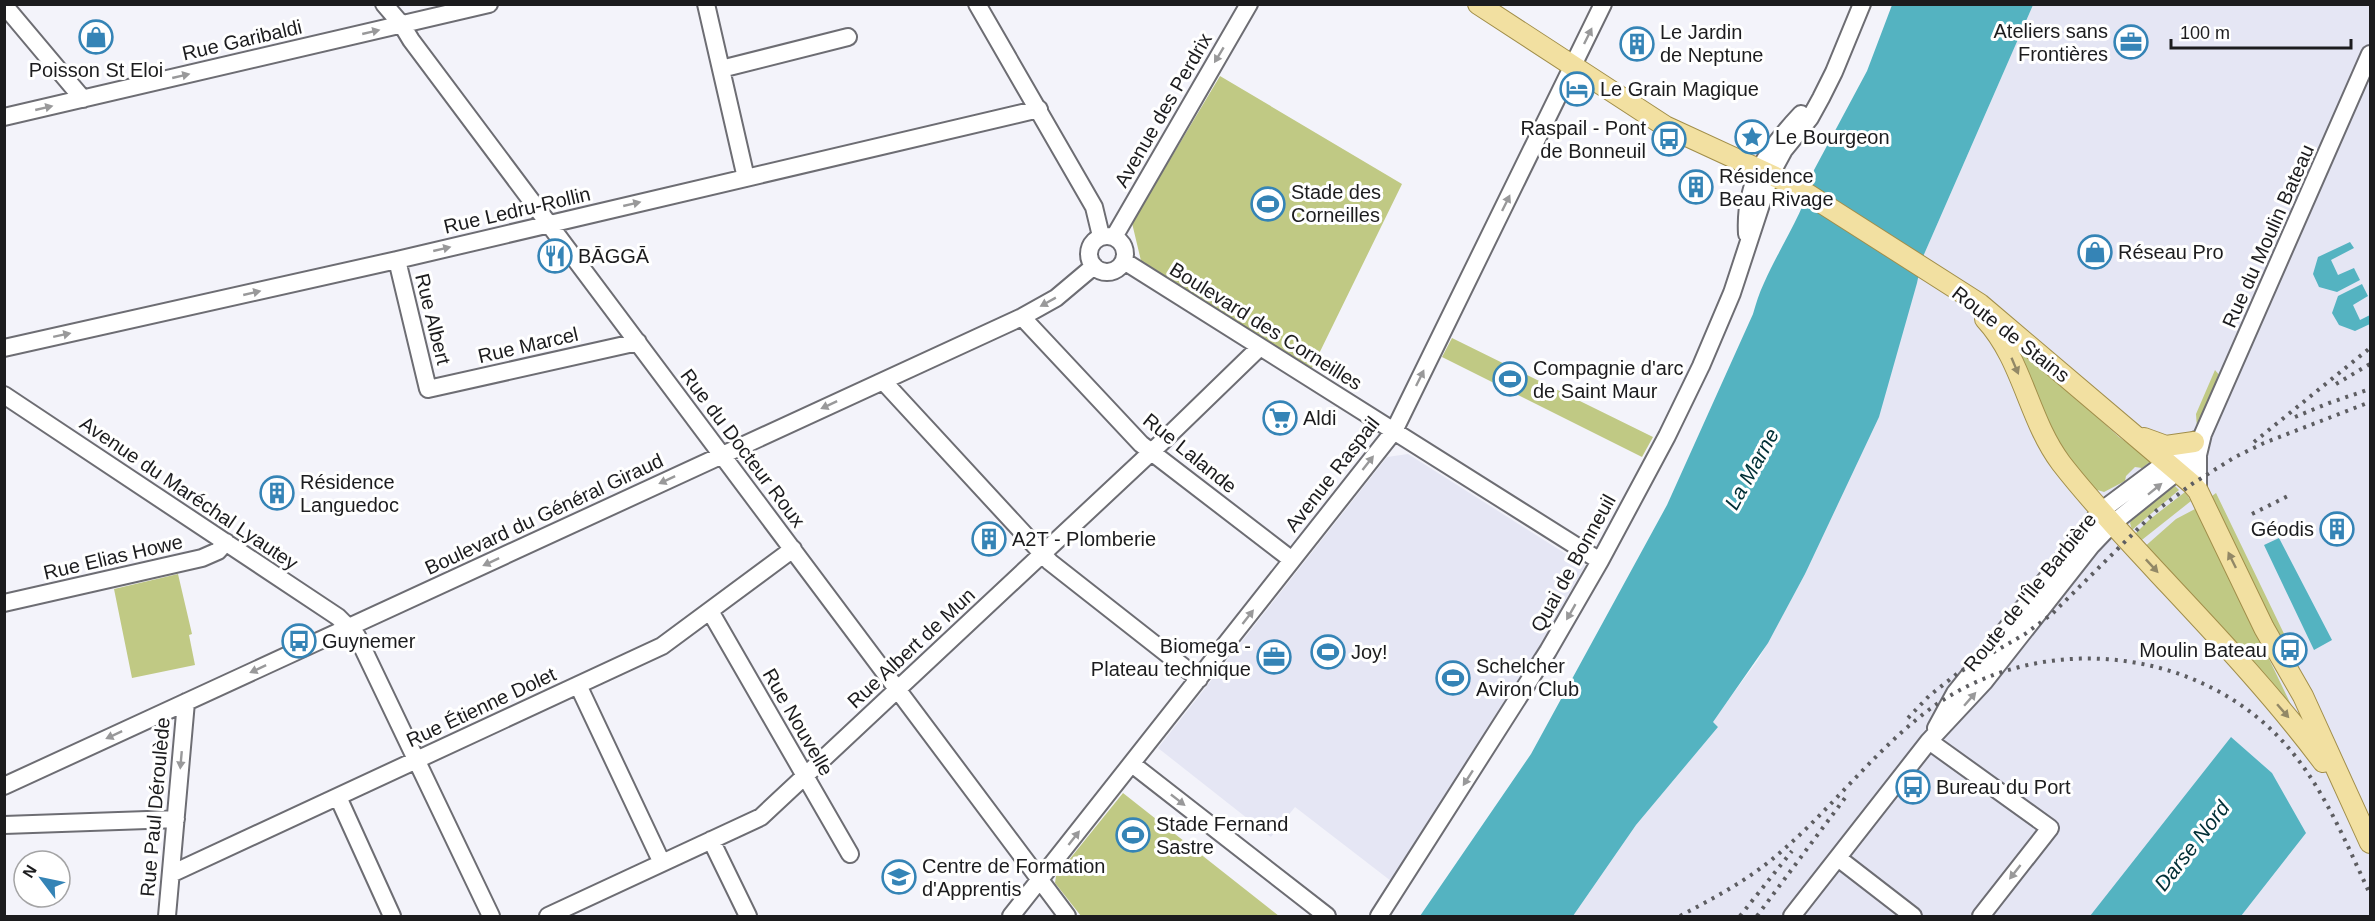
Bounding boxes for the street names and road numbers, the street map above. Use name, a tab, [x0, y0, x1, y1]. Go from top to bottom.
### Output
street label: Rue Garibaldi	[180, 16, 304, 64]
street label: Avenue des Perdrix	[1110, 29, 1216, 191]
street label: Rue du Moulin Bateau	[2218, 141, 2318, 331]
street label: Rue Ledru-Rollin	[441, 182, 593, 238]
street label: Boulevard des Corneilles	[1166, 258, 1366, 394]
street label: Rue Albert	[411, 271, 455, 367]
street label: Route de Stains	[1948, 282, 2074, 386]
street label: Rue Marcel	[476, 323, 580, 367]
street label: Rue du Docteur Roux	[676, 365, 810, 531]
street label: Rue Lalande	[1139, 409, 1241, 497]
street label: Avenue du Maréchal Lyautey	[76, 412, 302, 574]
street label: Avenue Raspail	[1280, 412, 1384, 536]
street label: Boulevard du Général Giraud	[421, 449, 667, 579]
street label: Quai de Bonneuil	[1526, 491, 1620, 635]
street label: Route de l'Île Barbière	[1959, 508, 2101, 676]
street label: Rue Elias Howe	[41, 530, 185, 584]
street label: Rue Albert de Mun	[843, 583, 979, 713]
street label: Rue Étienne Dolet	[403, 663, 560, 751]
street label: Rue Nouvelle	[758, 665, 838, 779]
street label: Rue Paul Déroulède	[136, 716, 174, 898]

